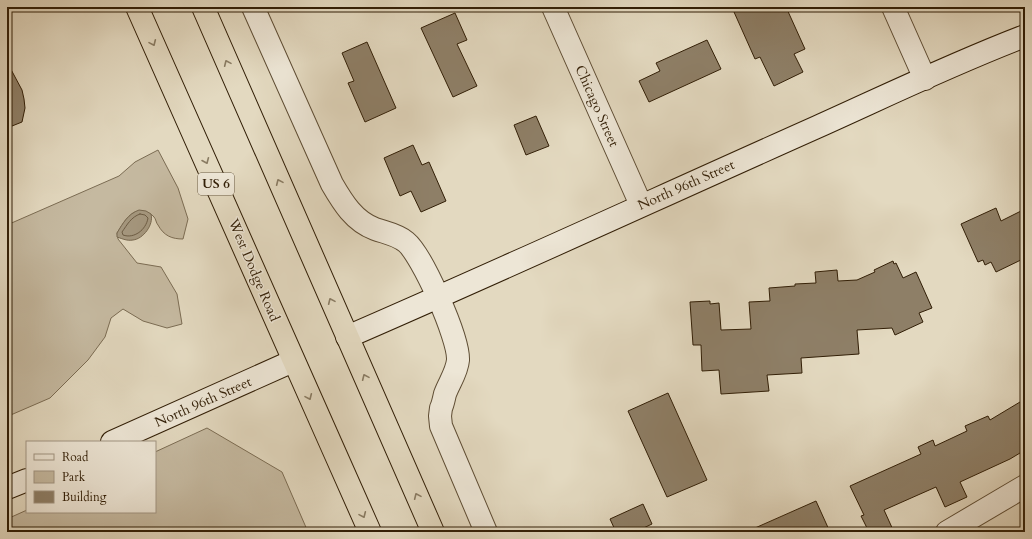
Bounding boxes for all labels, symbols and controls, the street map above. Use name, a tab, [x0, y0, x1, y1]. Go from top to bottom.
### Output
one-way arrow	[148, 38, 156, 46]
one-way arrow	[224, 60, 232, 67]
street label: Chicago Street	[571, 62, 624, 150]
street label: North 96th Street	[634, 155, 738, 215]
one-way arrow	[202, 158, 210, 165]
road number: US 6	[198, 173, 234, 195]
one-way arrow	[276, 179, 284, 187]
street label: West Dodge Road	[223, 215, 284, 325]
one-way arrow	[328, 298, 336, 305]
street label: North 96th Street	[151, 372, 255, 432]
one-way arrow	[362, 374, 370, 382]
one-way arrow	[304, 392, 312, 400]
legend	[26, 441, 156, 513]
text: Road	[62, 449, 89, 465]
text: Park	[62, 469, 86, 485]
text: Building	[62, 489, 107, 505]
one-way arrow	[414, 493, 422, 501]
one-way arrow	[358, 511, 366, 519]

